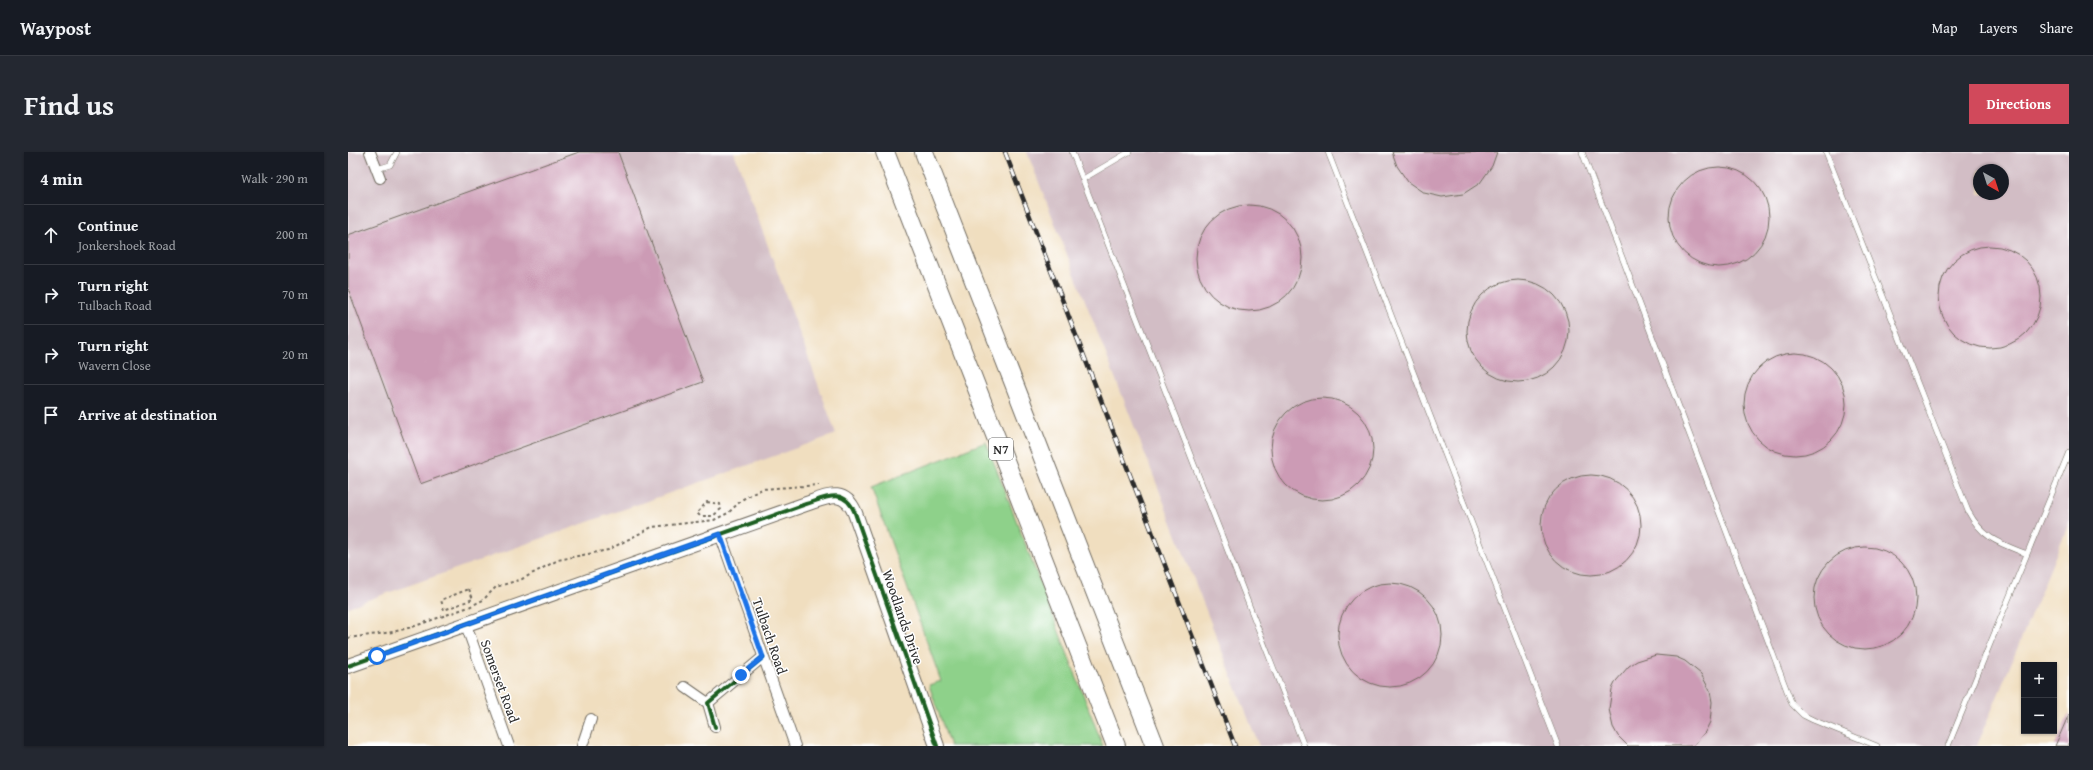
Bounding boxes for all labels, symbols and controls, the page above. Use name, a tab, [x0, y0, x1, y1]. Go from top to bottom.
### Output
text: Waypost	[20, 14, 91, 42]
text: Map	[1932, 18, 1958, 38]
text: Layers	[1980, 18, 2018, 38]
text: Share	[2040, 18, 2073, 38]
text: Find us	[24, 84, 114, 125]
button: Directions	[1969, 84, 2069, 124]
north arrow	[1973, 164, 2009, 200]
text: 4 min	[40, 166, 82, 191]
text: Walk · 290 m	[241, 169, 308, 188]
text: Continue	[78, 215, 139, 236]
icon: ahead	[40, 224, 62, 246]
text: 200 m	[276, 225, 308, 244]
text: Jonkershoek Road	[78, 236, 176, 255]
text: Turn right	[78, 275, 149, 296]
icon: right	[40, 284, 62, 306]
text: 70 m	[282, 285, 308, 304]
text: Tulbach Road	[78, 296, 152, 315]
text: Turn right	[78, 335, 149, 356]
icon: right	[40, 344, 62, 366]
text: 20 m	[282, 345, 308, 364]
text: Wavern Close	[78, 356, 151, 375]
icon: arrive	[40, 404, 62, 426]
text: Arrive at destination	[78, 404, 217, 425]
road number: N7	[989, 438, 1013, 460]
street label: Woodlands Drive	[877, 567, 929, 667]
street label: Tulbach Road	[748, 595, 793, 677]
street label: Somerset Road	[476, 637, 524, 726]
route start	[368, 647, 386, 665]
map controls	[2021, 662, 2057, 734]
button: +	[2021, 662, 2057, 698]
route end	[732, 666, 750, 684]
button: −	[2021, 698, 2057, 734]

